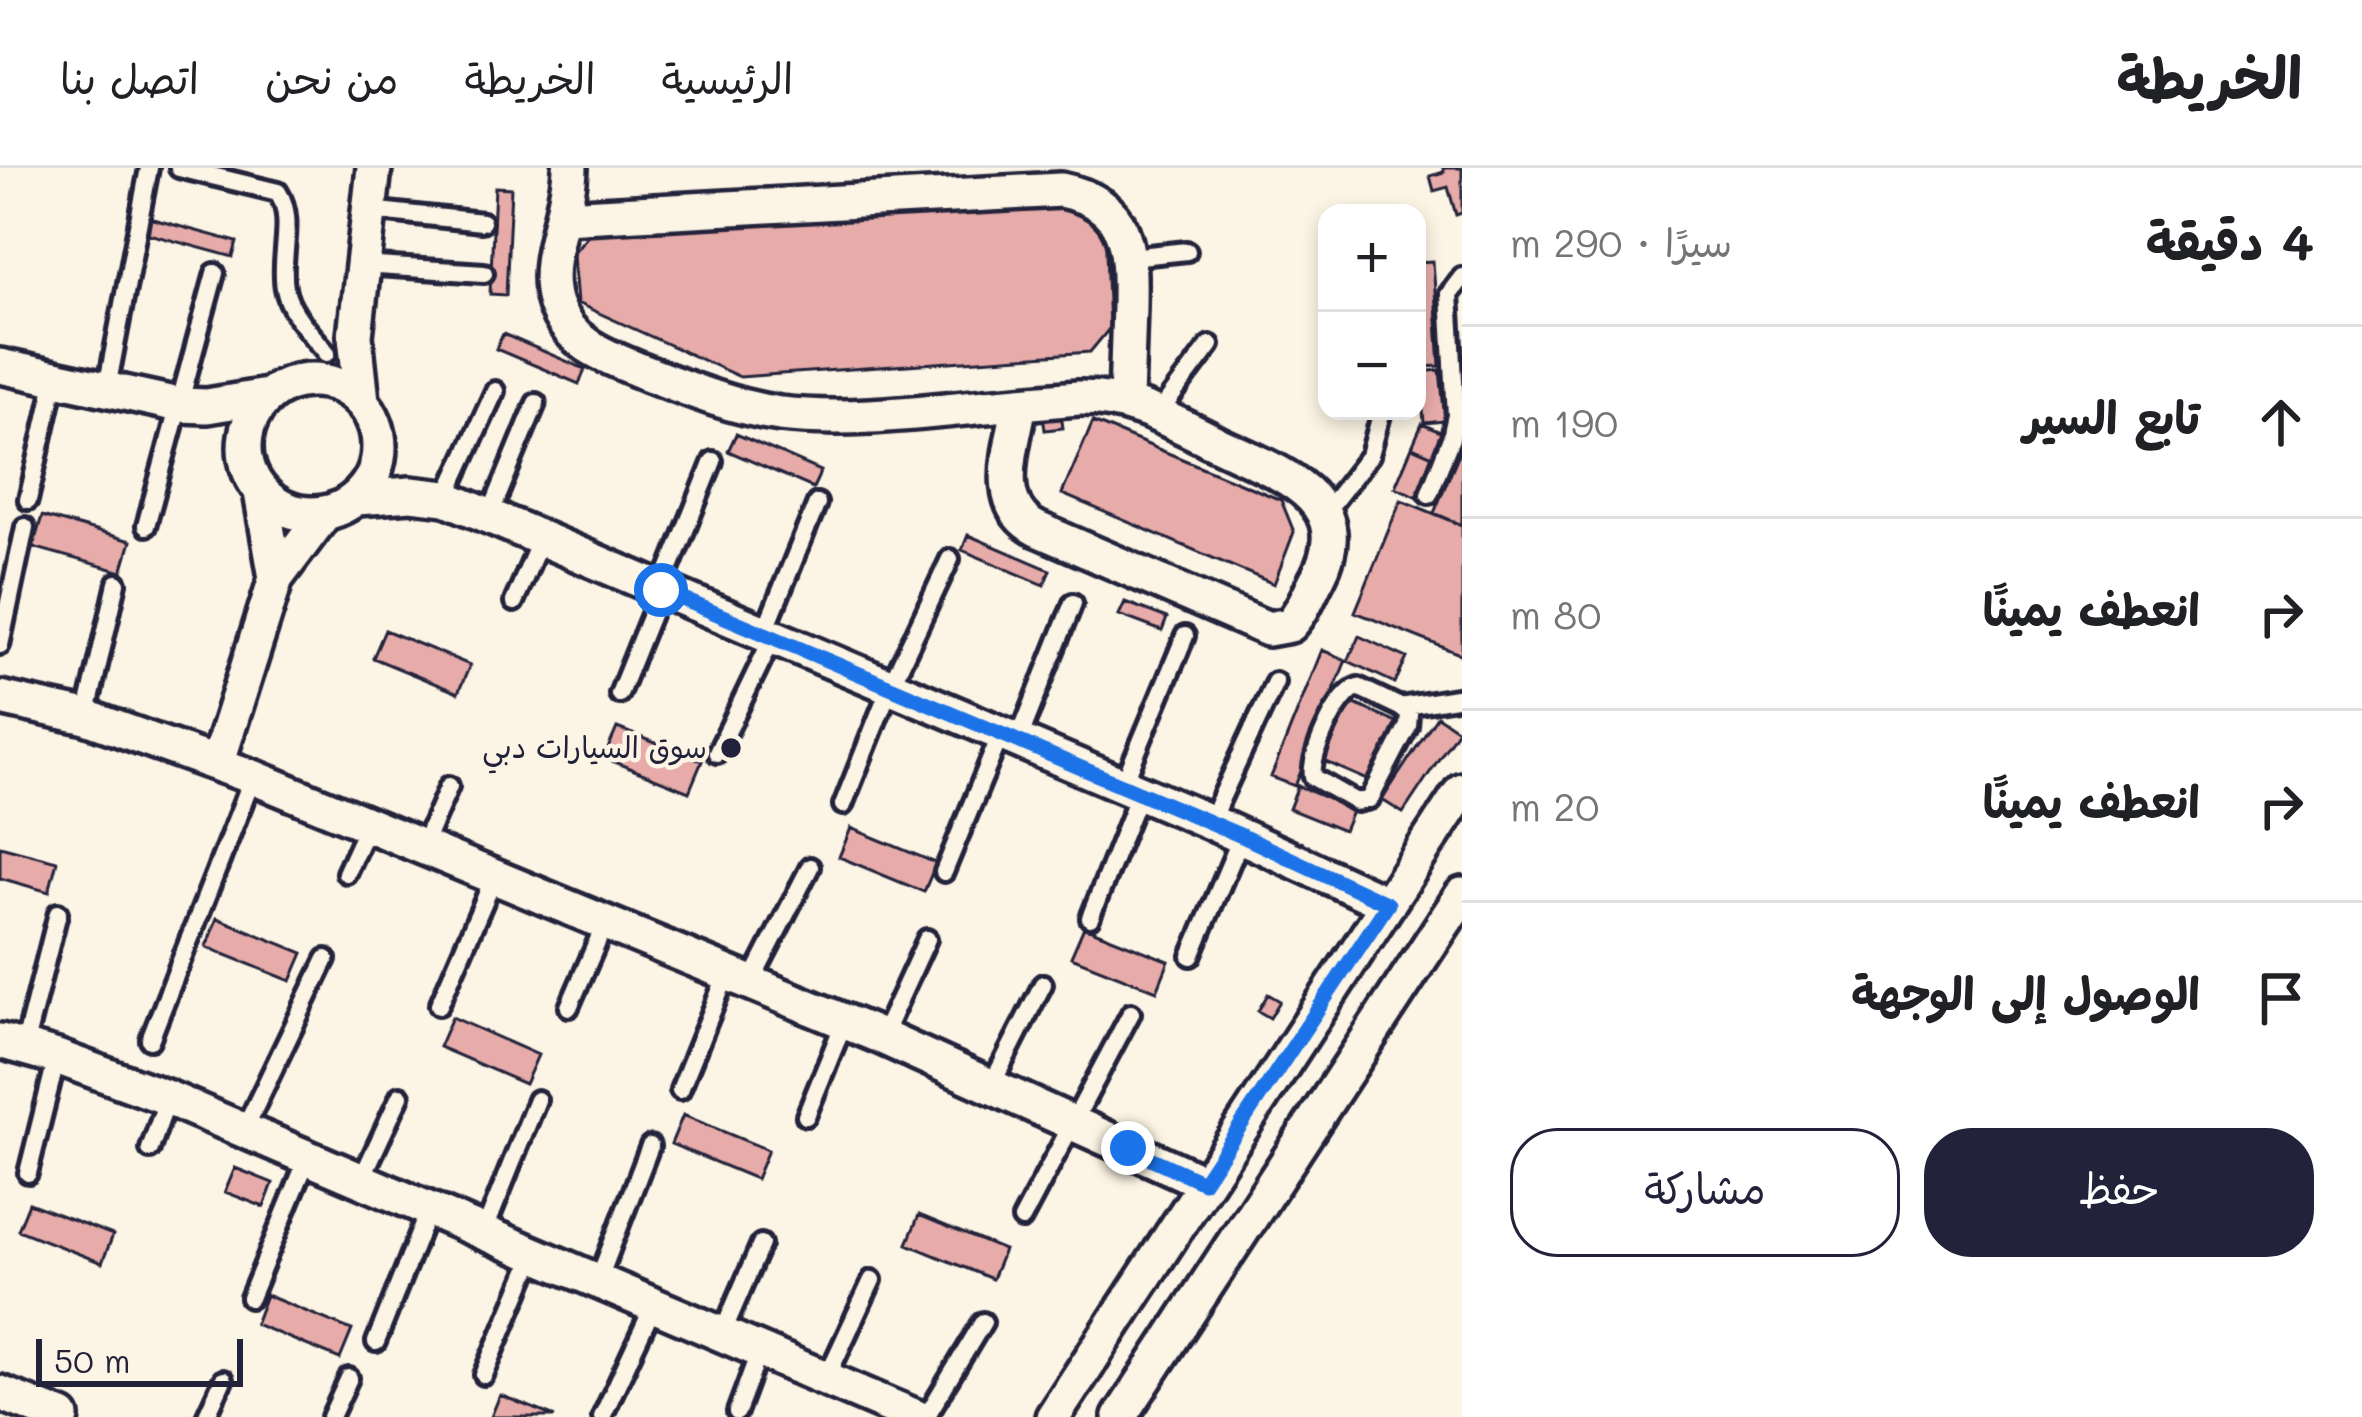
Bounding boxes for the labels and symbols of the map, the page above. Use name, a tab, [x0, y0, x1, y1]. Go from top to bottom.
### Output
route start	[634, 563, 688, 617]
place label: سوق السيارات دبي	[482, 726, 707, 774]
marker: سوق السيارات دبي	[718, 735, 744, 761]
route end	[1101, 1121, 1155, 1175]
scale bar	[36, 1333, 243, 1386]

